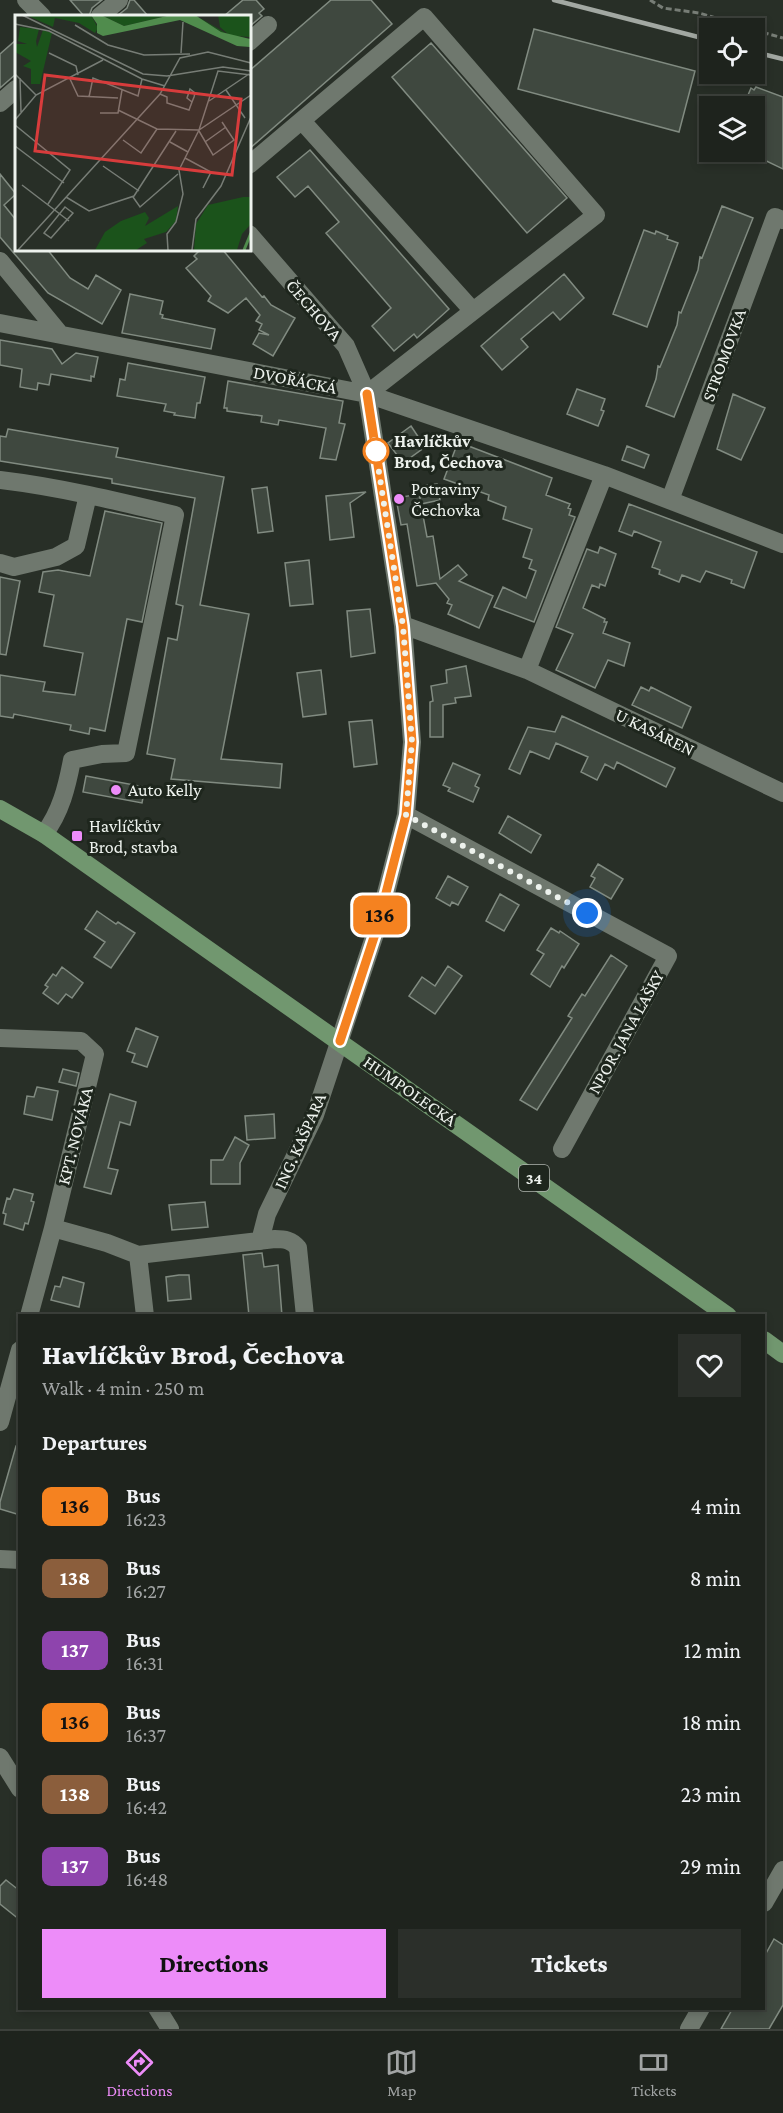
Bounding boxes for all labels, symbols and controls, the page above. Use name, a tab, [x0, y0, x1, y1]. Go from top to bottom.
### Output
inset map	[15, 15, 250, 250]
map controls	[699, 18, 765, 162]
button: locate	[699, 18, 765, 84]
button: layers	[699, 96, 765, 162]
street label: ČECHOVA	[282, 275, 346, 345]
street label: STROMOVKA	[698, 305, 750, 404]
street label: DVOŘÁCKÁ	[252, 362, 339, 398]
place label: Havlíčkův Brod, Čechova	[394, 431, 503, 472]
marker: Havlíčkův Brod, Čechova	[363, 438, 389, 464]
place label: Potraviny Čechovka	[411, 479, 481, 520]
marker: Potraviny Čechovka	[392, 492, 406, 506]
street label: U KASÁREN	[612, 704, 698, 760]
place label: Auto Kelly	[128, 780, 202, 800]
marker: Auto Kelly	[109, 783, 123, 797]
place label: Havlíčkův Brod, stavba	[89, 816, 178, 857]
marker: Havlíčkův Brod, stavba	[70, 829, 84, 843]
line badge: 136	[346, 896, 415, 934]
your location	[572, 898, 602, 928]
text: 136	[365, 903, 395, 927]
street label: NPOR. JANA LAŠKY	[584, 966, 668, 1097]
street label: HUMPOLECKÁ	[360, 1052, 461, 1131]
street label: KPT. NOVÁKA	[53, 1085, 97, 1187]
street label: ING. KAŠPARA	[270, 1089, 330, 1192]
road number: 34	[519, 1165, 549, 1191]
button: heart	[678, 1334, 741, 1397]
text: Havlíčkův Brod, Čechova	[42, 1339, 344, 1370]
text: Walk · 4 min · 250 m	[42, 1377, 204, 1399]
text: Departures	[42, 1430, 147, 1455]
text: Bus	[126, 1483, 160, 1508]
text: 136	[60, 1494, 90, 1518]
text: 4 min	[690, 1494, 741, 1519]
text: 16:23	[126, 1508, 166, 1530]
text: Bus	[126, 1555, 160, 1580]
text: 138	[60, 1566, 90, 1590]
text: 8 min	[690, 1566, 741, 1591]
text: 16:27	[126, 1580, 166, 1602]
text: Bus	[126, 1627, 160, 1652]
text: 137	[61, 1638, 89, 1662]
text: 12 min	[684, 1638, 741, 1663]
text: 16:31	[126, 1652, 164, 1674]
text: Bus	[126, 1699, 160, 1724]
text: 136	[60, 1710, 90, 1734]
text: 18 min	[682, 1710, 741, 1735]
text: 16:37	[126, 1724, 166, 1746]
text: Bus	[126, 1771, 160, 1796]
text: 138	[60, 1782, 90, 1806]
text: 23 min	[681, 1782, 741, 1807]
text: 16:42	[126, 1796, 167, 1818]
text: Bus	[126, 1843, 160, 1868]
text: 137	[61, 1854, 89, 1878]
text: 29 min	[680, 1854, 741, 1879]
text: 16:48	[126, 1868, 168, 1890]
button: Directions	[42, 1929, 386, 1998]
button: Tickets	[398, 1929, 741, 1998]
tab: Directions	[106, 2046, 173, 2099]
tab: Map	[385, 2046, 418, 2099]
tab: Tickets	[631, 2046, 677, 2099]

